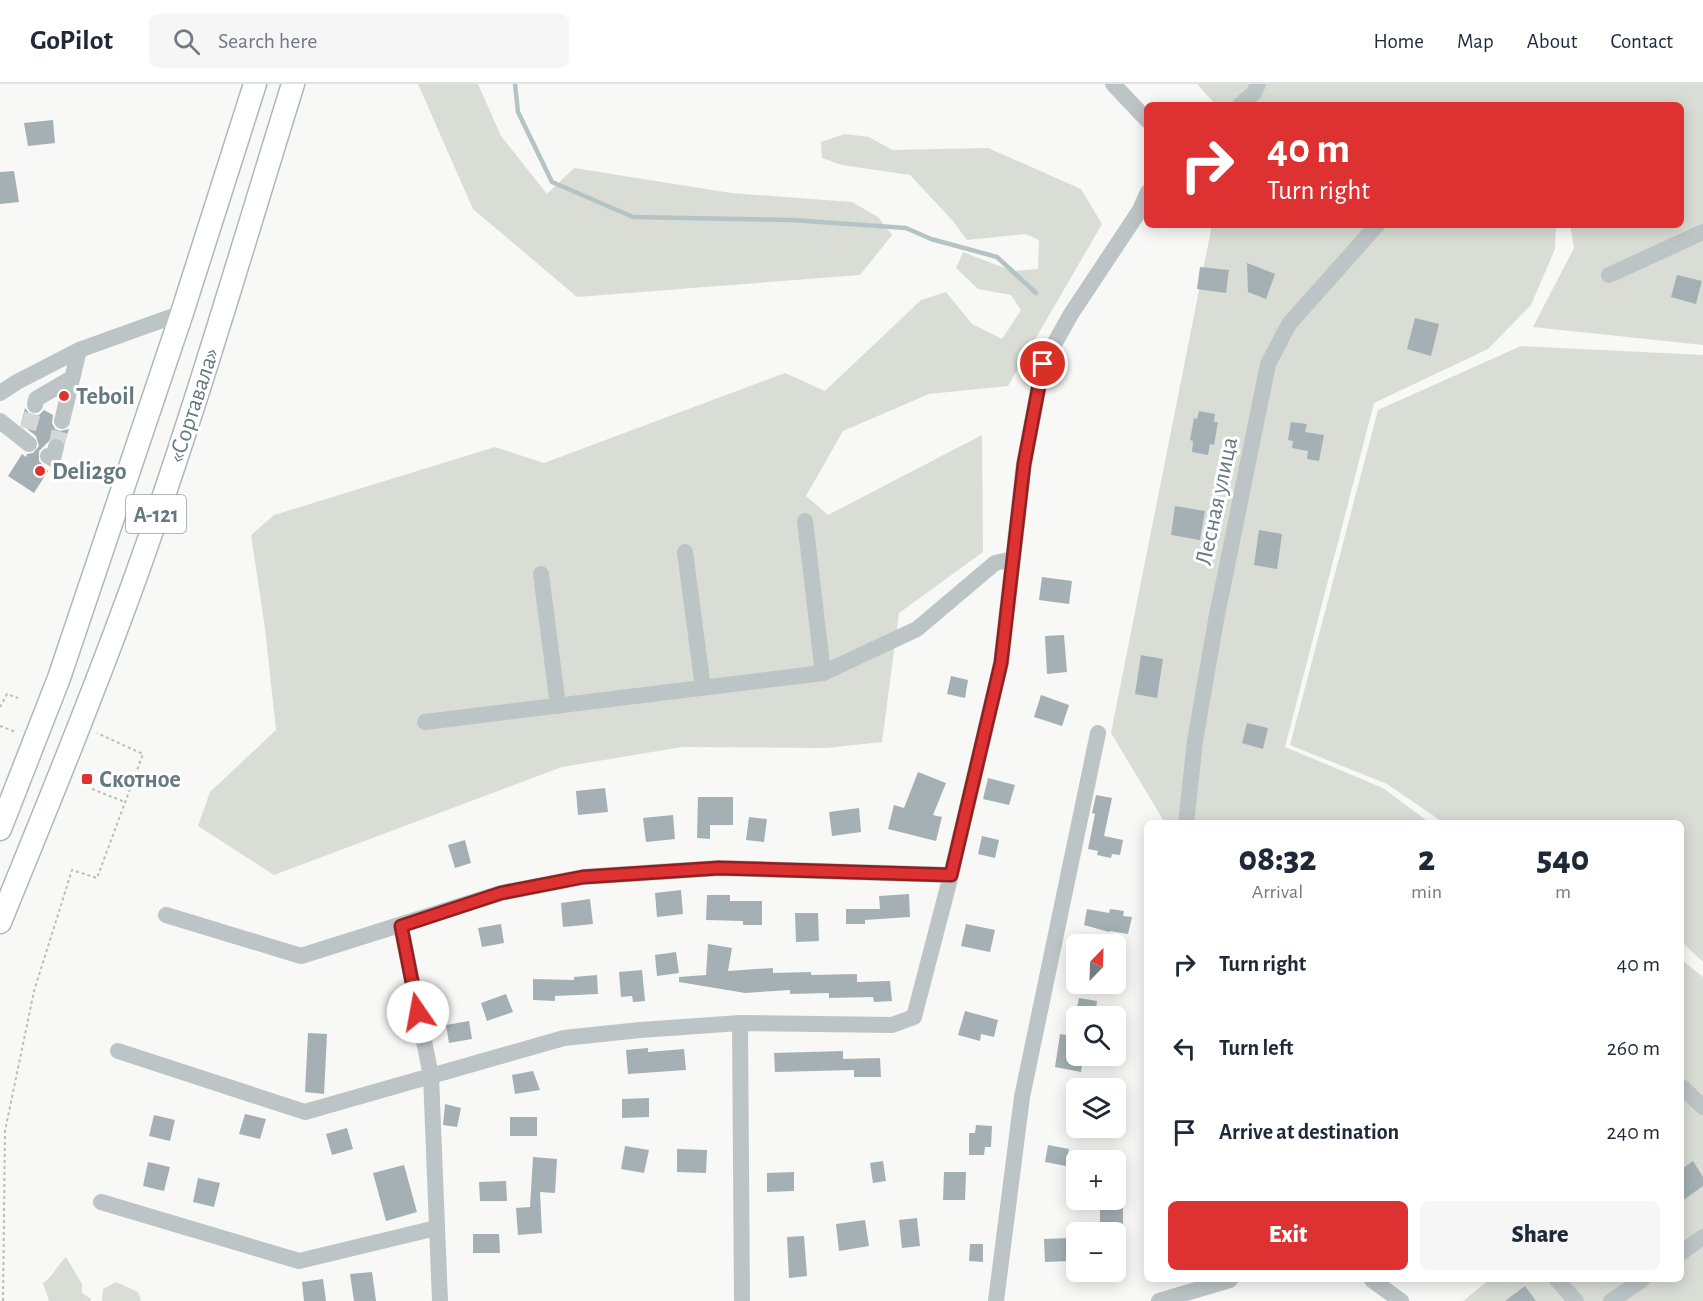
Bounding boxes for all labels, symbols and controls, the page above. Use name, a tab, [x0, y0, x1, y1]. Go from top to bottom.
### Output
search box	[149, 14, 569, 68]
icon: search	[170, 25, 203, 58]
text: GoPilot	[30, 27, 113, 55]
text: Search here	[218, 30, 318, 52]
text: Home	[1373, 31, 1424, 52]
text: Map	[1457, 31, 1494, 52]
text: About	[1527, 31, 1577, 52]
text: Contact	[1610, 31, 1673, 52]
icon: right	[1168, 126, 1246, 204]
text: 40 m	[1267, 128, 1350, 170]
text: Turn right	[1267, 177, 1370, 204]
pin	[1017, 338, 1068, 389]
street label: «Сортавала»	[164, 345, 224, 466]
icon: arrive	[1026, 347, 1059, 380]
place label: Teboil	[76, 385, 135, 409]
marker: Teboil	[57, 389, 71, 403]
street label: Лесная улица	[1192, 435, 1242, 567]
place label: Deli2go	[52, 460, 127, 484]
marker: Deli2go	[33, 464, 47, 478]
road number: А-121	[126, 495, 186, 533]
place label: Скотное	[99, 768, 181, 792]
marker: Скотное	[80, 772, 94, 786]
text: 08:32	[1238, 841, 1316, 877]
text: 2	[1418, 841, 1435, 877]
text: 540	[1537, 841, 1590, 877]
text: Arrival	[1252, 882, 1303, 902]
text: min	[1411, 882, 1442, 902]
text: m	[1555, 882, 1571, 902]
north arrow	[1066, 934, 1126, 994]
map controls	[1066, 934, 1126, 1282]
icon: right	[1168, 948, 1201, 981]
text: Turn right	[1219, 953, 1306, 975]
text: 40 m	[1617, 953, 1660, 975]
position arrow	[386, 980, 450, 1044]
button: search	[1066, 1006, 1126, 1066]
icon: left	[1168, 1032, 1201, 1065]
text: Turn left	[1219, 1037, 1293, 1059]
text: 260 m	[1607, 1037, 1660, 1059]
button: layers	[1066, 1078, 1126, 1138]
icon: arrive	[1168, 1116, 1201, 1149]
text: Arrive at destination	[1219, 1121, 1399, 1143]
text: 240 m	[1607, 1121, 1660, 1143]
button: +	[1066, 1150, 1126, 1210]
button: Exit	[1168, 1201, 1408, 1270]
button: Share	[1420, 1201, 1660, 1270]
button: −	[1066, 1222, 1126, 1282]

